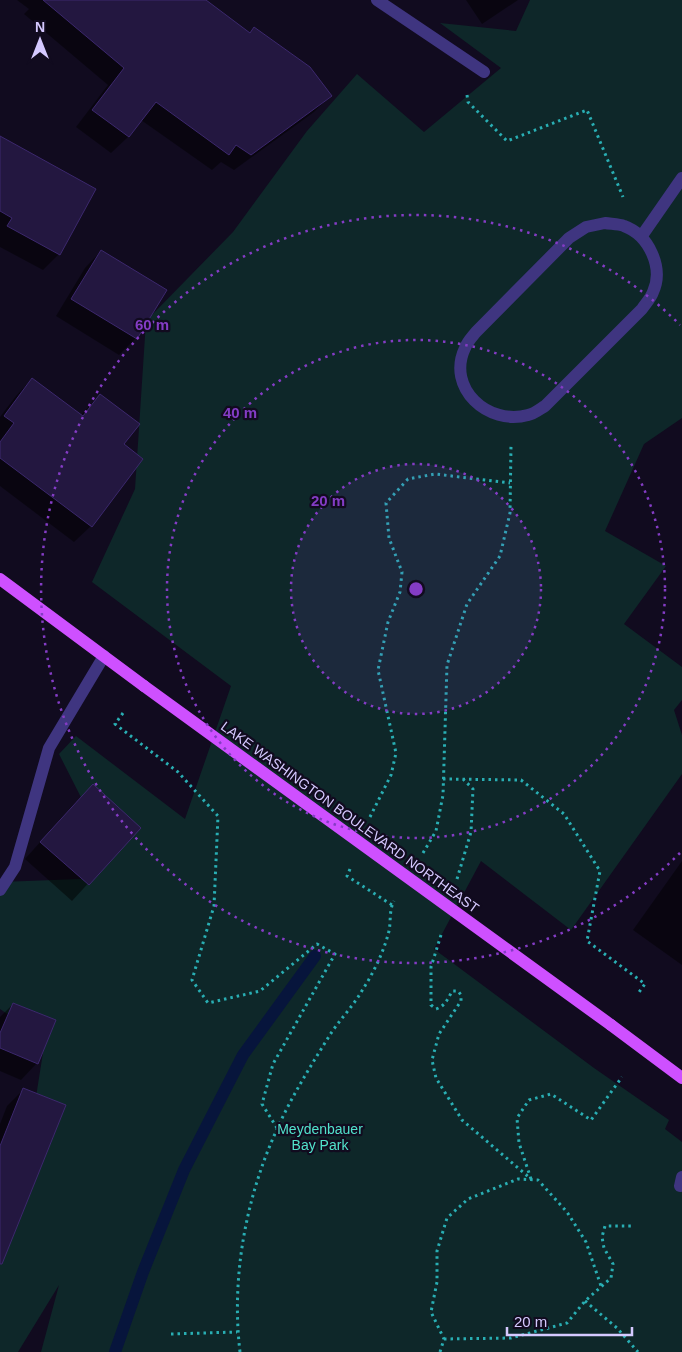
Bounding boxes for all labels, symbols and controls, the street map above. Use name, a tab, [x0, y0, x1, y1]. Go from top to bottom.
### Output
north arrow	[15, 15, 65, 65]
text: N	[35, 19, 45, 35]
text: 60 m	[135, 316, 169, 333]
text: 40 m	[223, 404, 257, 421]
text: 20 m	[311, 492, 345, 509]
centre of rings	[407, 580, 425, 598]
street label: LAKE WASHINGTON BOULEVARD NORTHEAST	[218, 718, 482, 916]
park label: Meydenbauer Bay Park	[277, 1121, 363, 1153]
scale bar	[507, 1304, 632, 1336]
text: 20 m	[514, 1313, 547, 1330]

